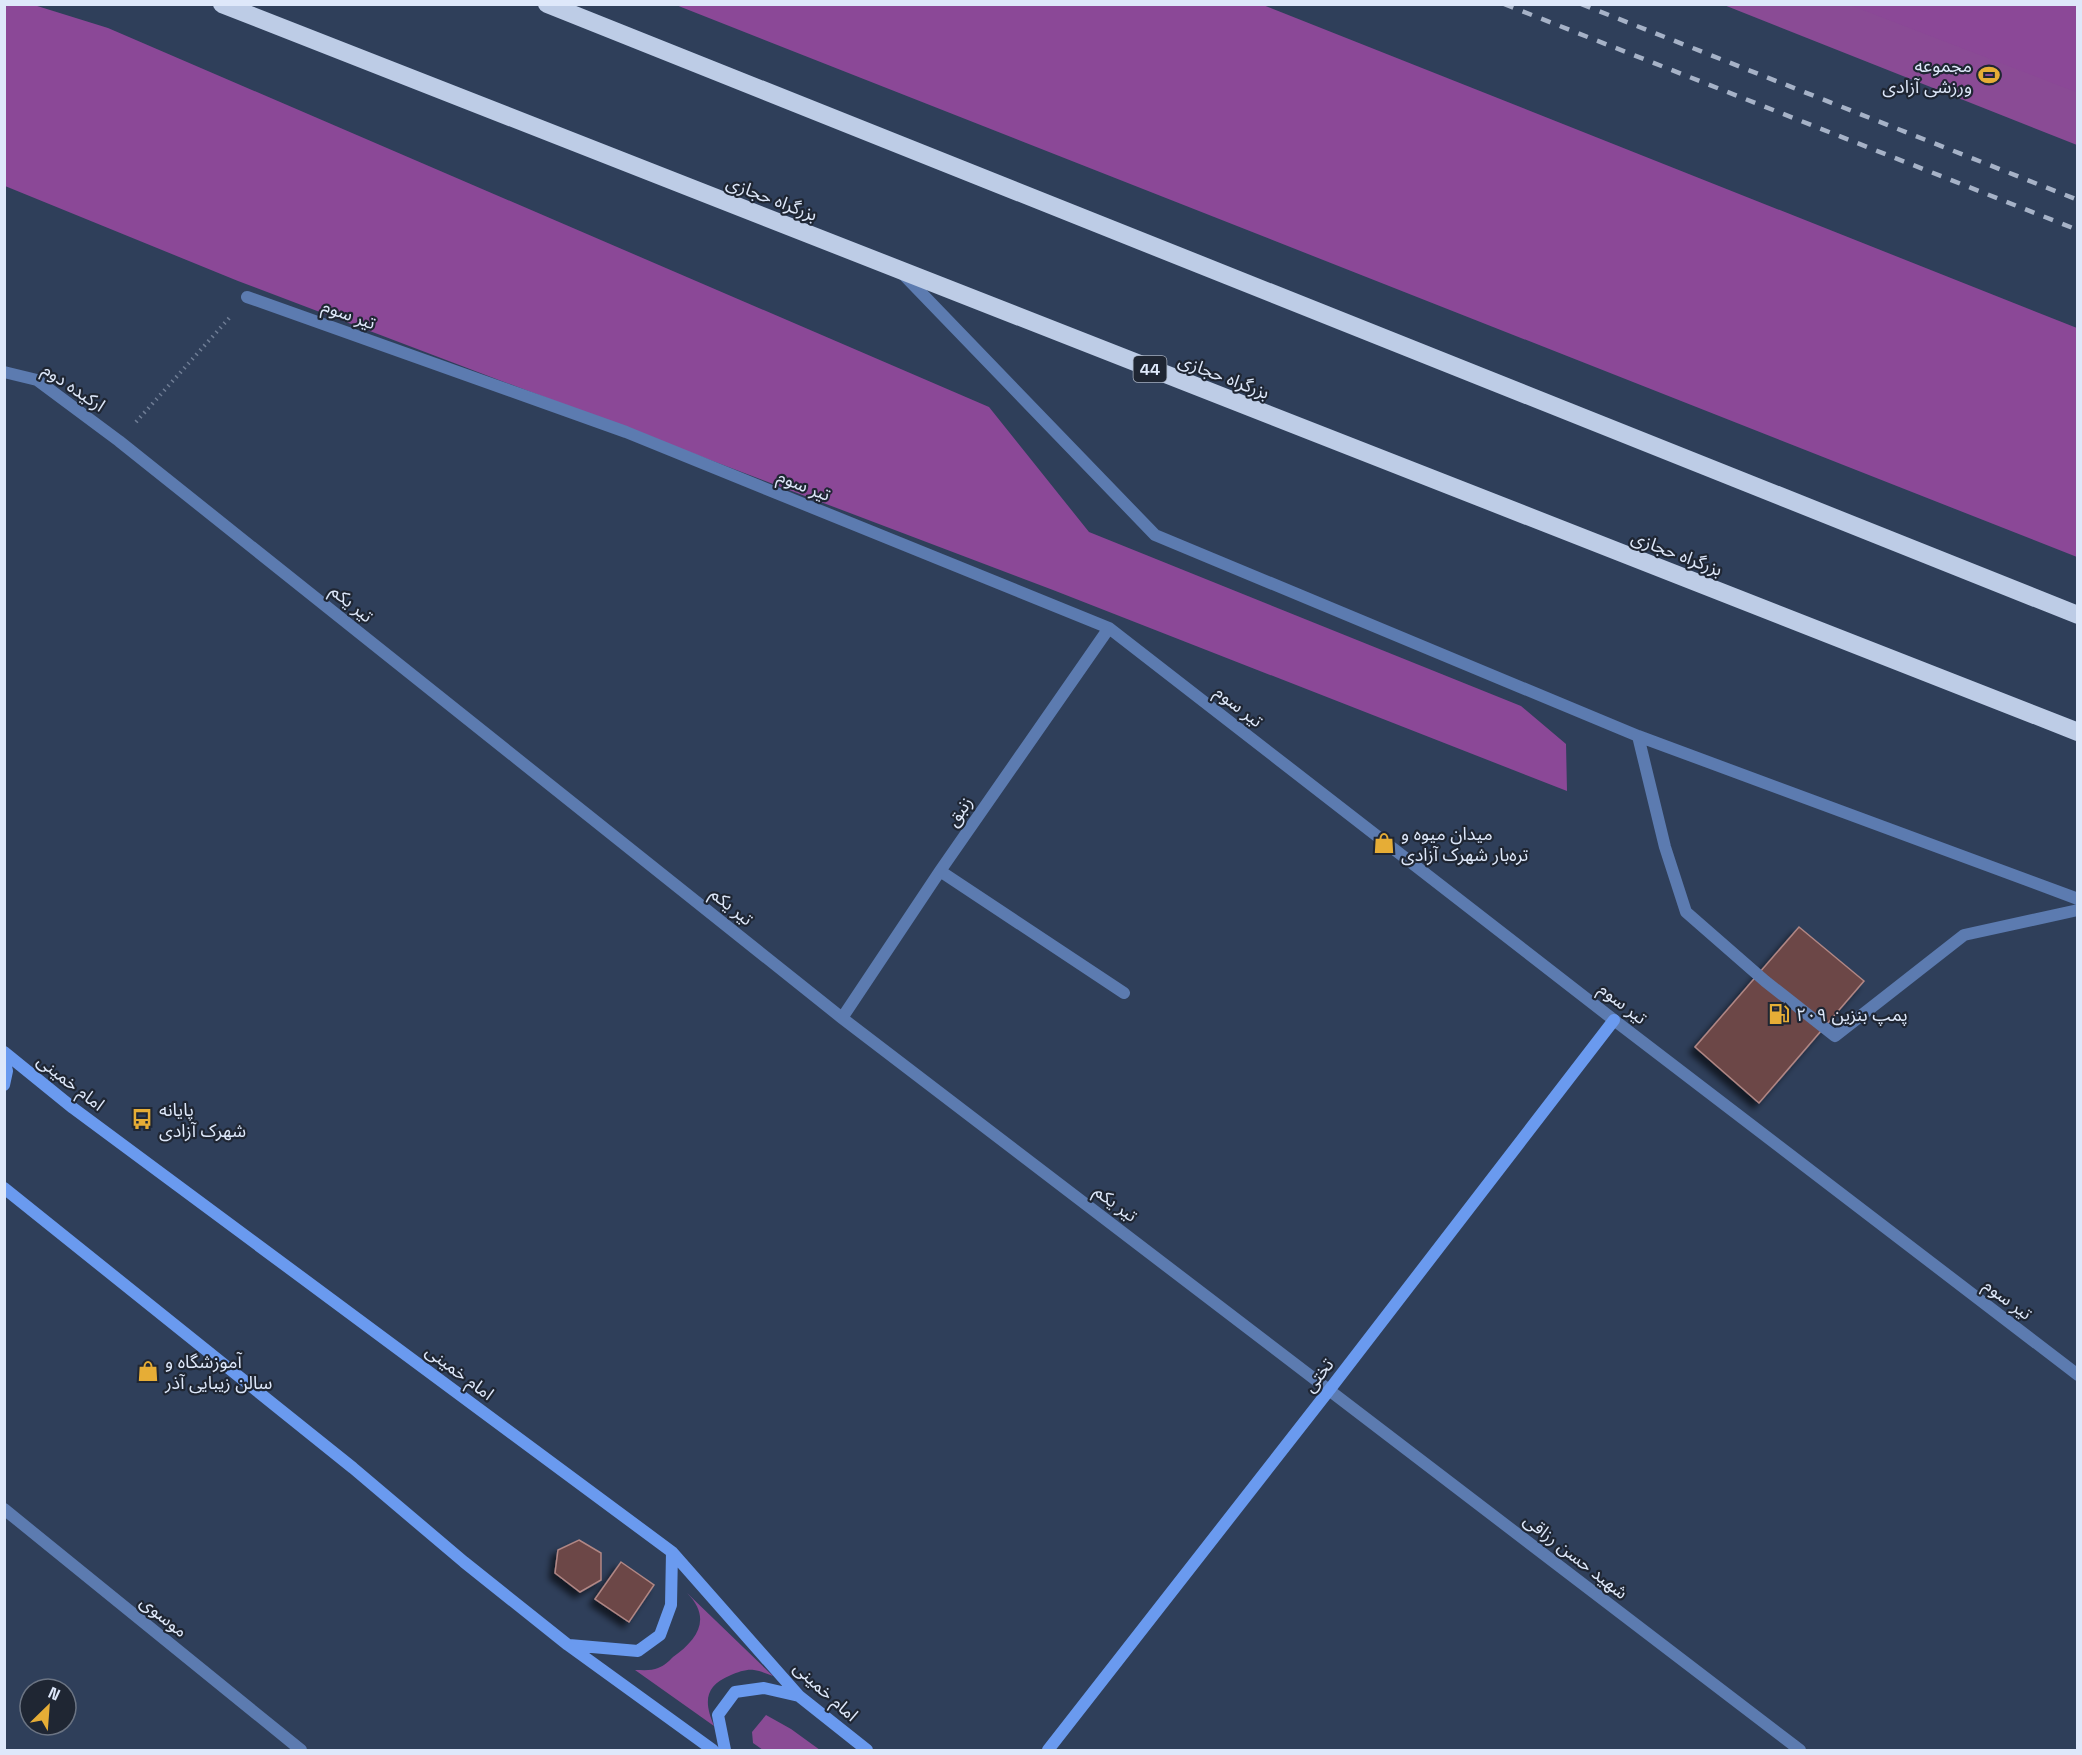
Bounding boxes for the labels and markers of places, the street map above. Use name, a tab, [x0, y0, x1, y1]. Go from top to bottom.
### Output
place label: مجموعه ورزشی آزادی	[1882, 54, 1972, 98]
sports icon: مجموعه ورزشی آزادی	[1977, 63, 2001, 87]
place label: میدان میوه و تره‌بار شهرک آزادی	[1401, 822, 1528, 866]
shop icon: میدان میوه و تره‌بار شهرک آزادی	[1372, 831, 1396, 855]
fuel station icon: پمپ بنزین ۲۰۹	[1767, 1002, 1791, 1026]
place label: پمپ بنزین ۲۰۹	[1796, 1003, 1908, 1026]
place label: پایانه شهرک آزادی	[159, 1098, 246, 1142]
bus stop icon: پایانه شهرک آزادی	[130, 1107, 154, 1131]
place label: آموزشگاه و سالن زیبایی آذر	[164, 1350, 272, 1394]
shop icon: آموزشگاه و سالن زیبایی آذر	[136, 1359, 160, 1383]

